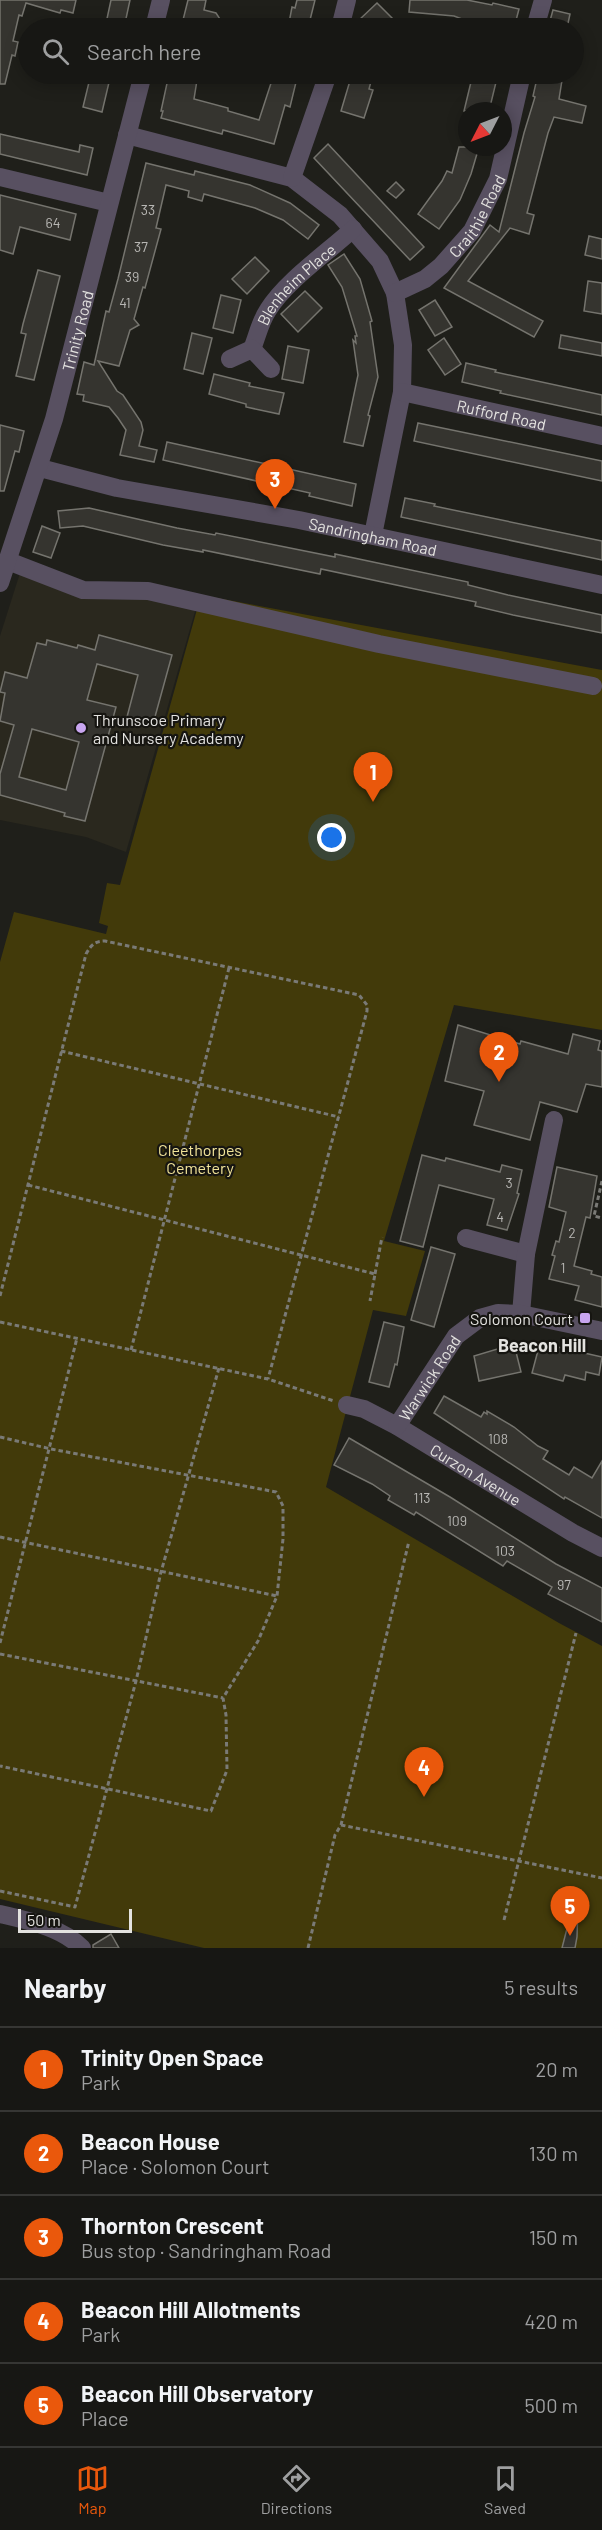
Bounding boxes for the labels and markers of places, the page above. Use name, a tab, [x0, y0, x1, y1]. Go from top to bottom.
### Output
pin: 3	[256, 460, 294, 509]
place label: Thrunscoe Primary and Nursery Academy	[93, 710, 244, 747]
marker: Thrunscoe Primary and Nursery Academy	[74, 721, 88, 735]
pin: 1	[354, 752, 392, 802]
pin: 2	[480, 1032, 518, 1082]
place label: Solomon Court	[470, 1309, 573, 1328]
marker: Solomon Court	[578, 1311, 592, 1325]
pin: 4	[404, 1748, 444, 1797]
pin: 5	[550, 1886, 590, 1936]

